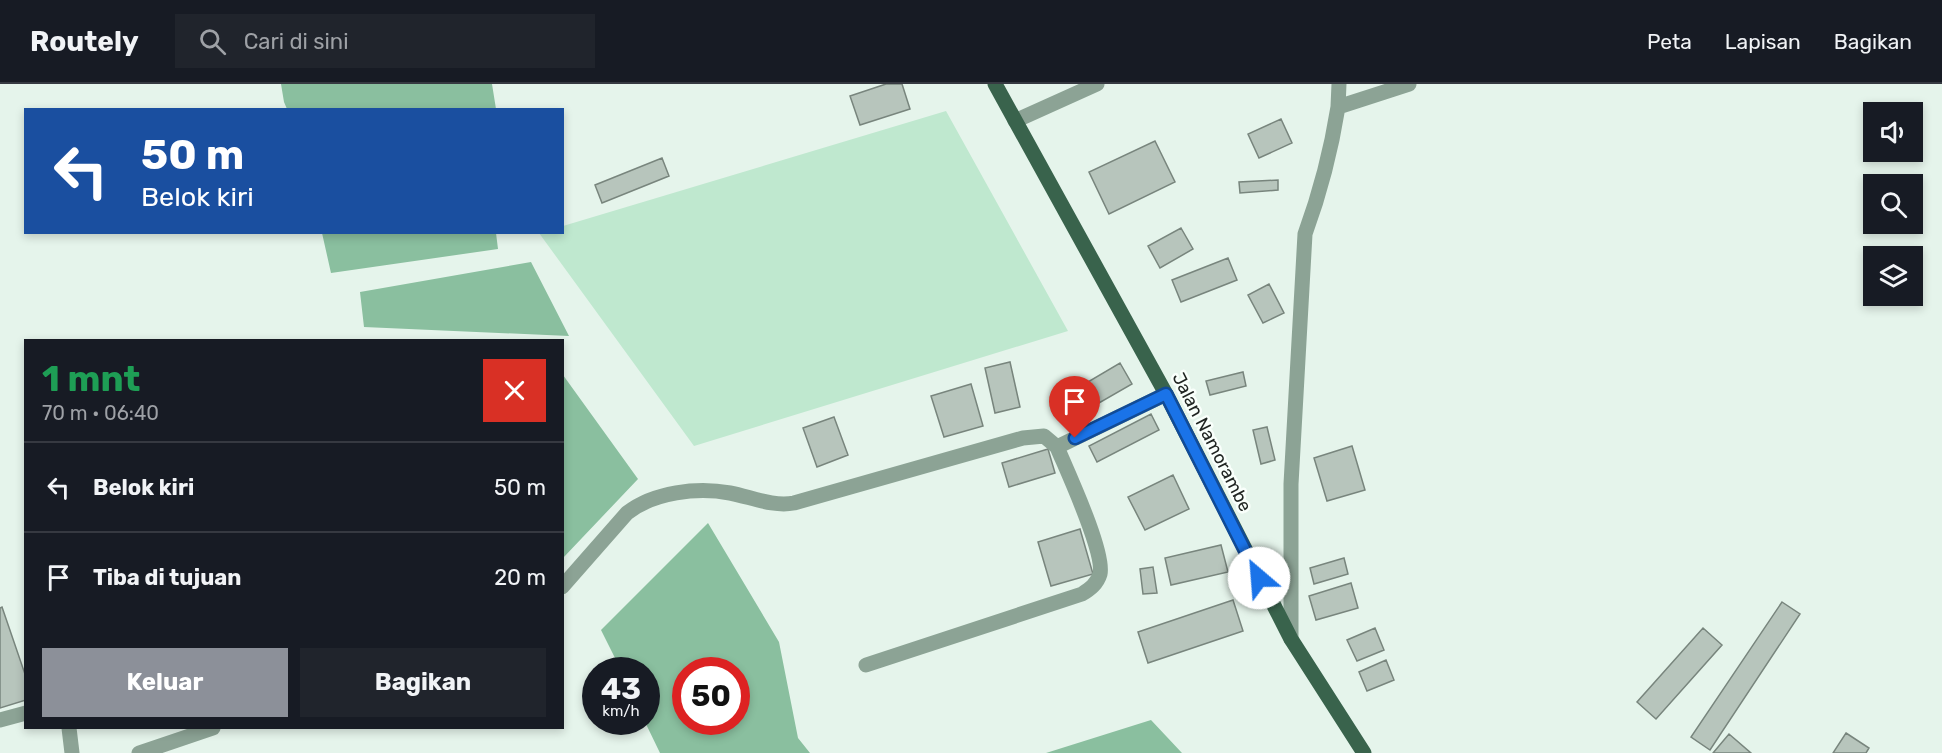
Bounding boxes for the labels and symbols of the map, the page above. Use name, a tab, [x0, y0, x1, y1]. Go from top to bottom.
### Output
street label: Jalan Namorambe	[1167, 369, 1257, 515]
pin	[1049, 376, 1100, 438]
position arrow	[1227, 546, 1291, 610]
speed limit sign: 50	[672, 657, 750, 735]

